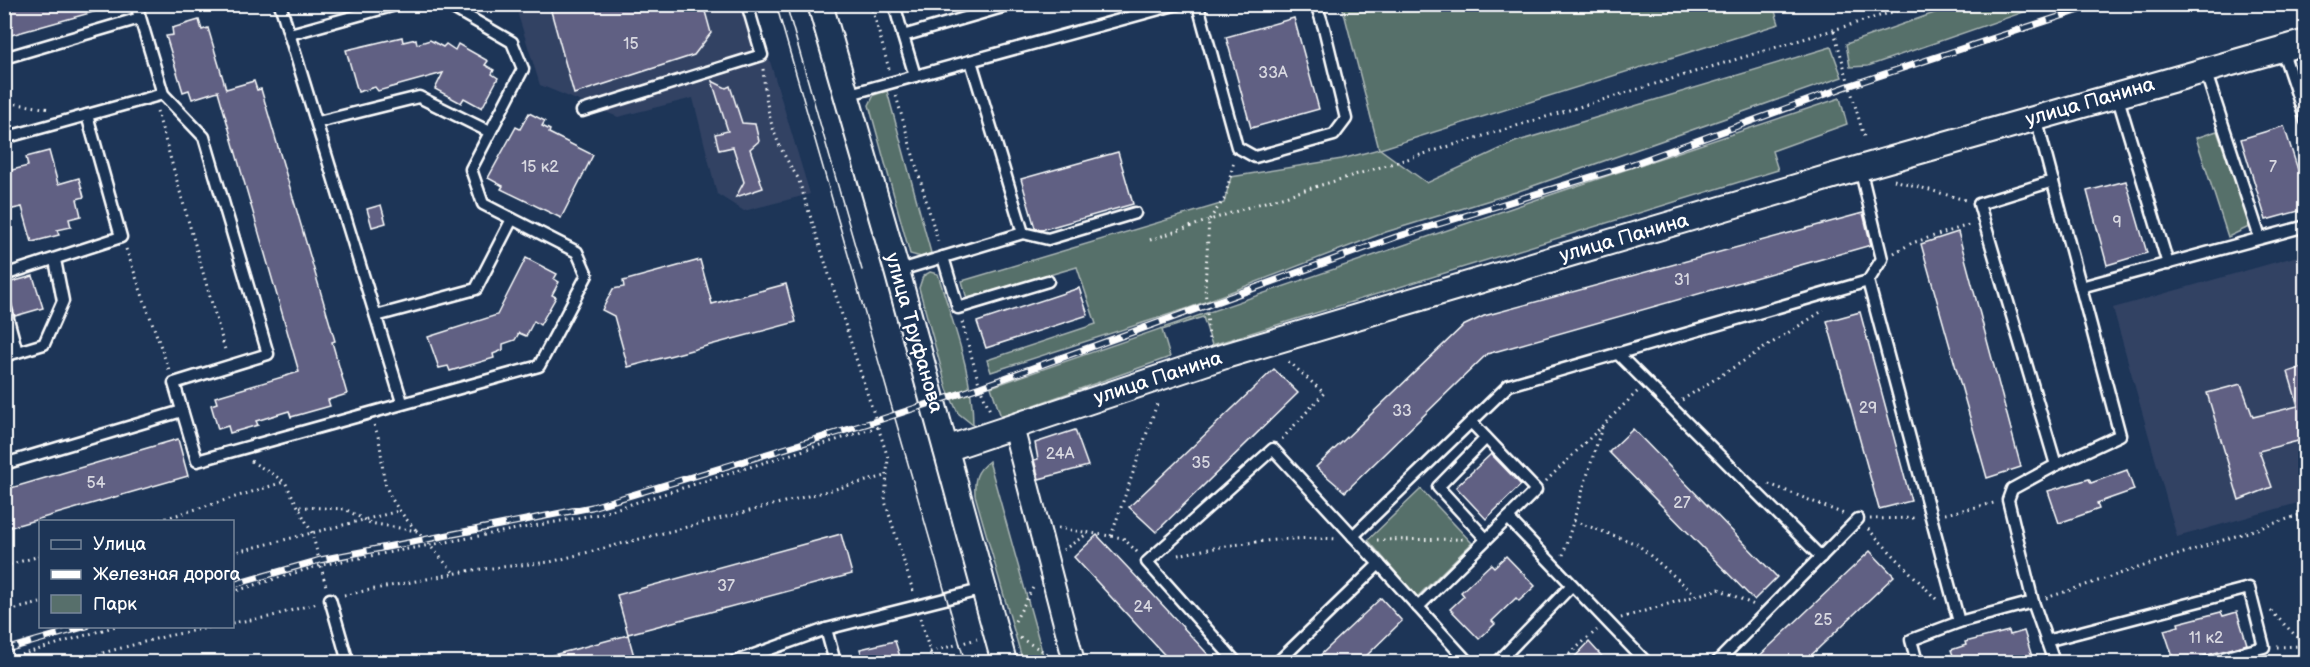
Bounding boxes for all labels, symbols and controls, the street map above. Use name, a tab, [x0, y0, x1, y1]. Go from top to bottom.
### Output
house number: 15	[623, 35, 639, 54]
house number: 33А	[1258, 64, 1288, 83]
street label: улица Панина	[2023, 72, 2157, 132]
house number: 15 к2	[521, 158, 559, 177]
house number: 7	[2269, 158, 2277, 177]
street label: улица Панина	[1557, 208, 1691, 268]
house number: 9	[2112, 213, 2122, 232]
street label: улица Труфанова	[880, 250, 948, 416]
house number: 31	[1674, 271, 1690, 290]
street label: улица Панина	[1091, 346, 1225, 410]
house number: 29	[1859, 399, 1877, 418]
house number: 33	[1392, 402, 1412, 421]
house number: 24А	[1046, 445, 1075, 464]
house number: 35	[1191, 454, 1211, 473]
house number: 54	[87, 474, 106, 493]
house number: 27	[1673, 494, 1691, 513]
legend	[39, 520, 234, 628]
text: Улица	[93, 534, 147, 555]
text: Железная дорога	[93, 564, 241, 585]
house number: 37	[717, 577, 735, 596]
text: Парк	[93, 594, 137, 615]
house number: 24	[1134, 598, 1153, 617]
house number: 25	[1814, 611, 1832, 630]
house number: 11 к2	[2189, 629, 2224, 648]

